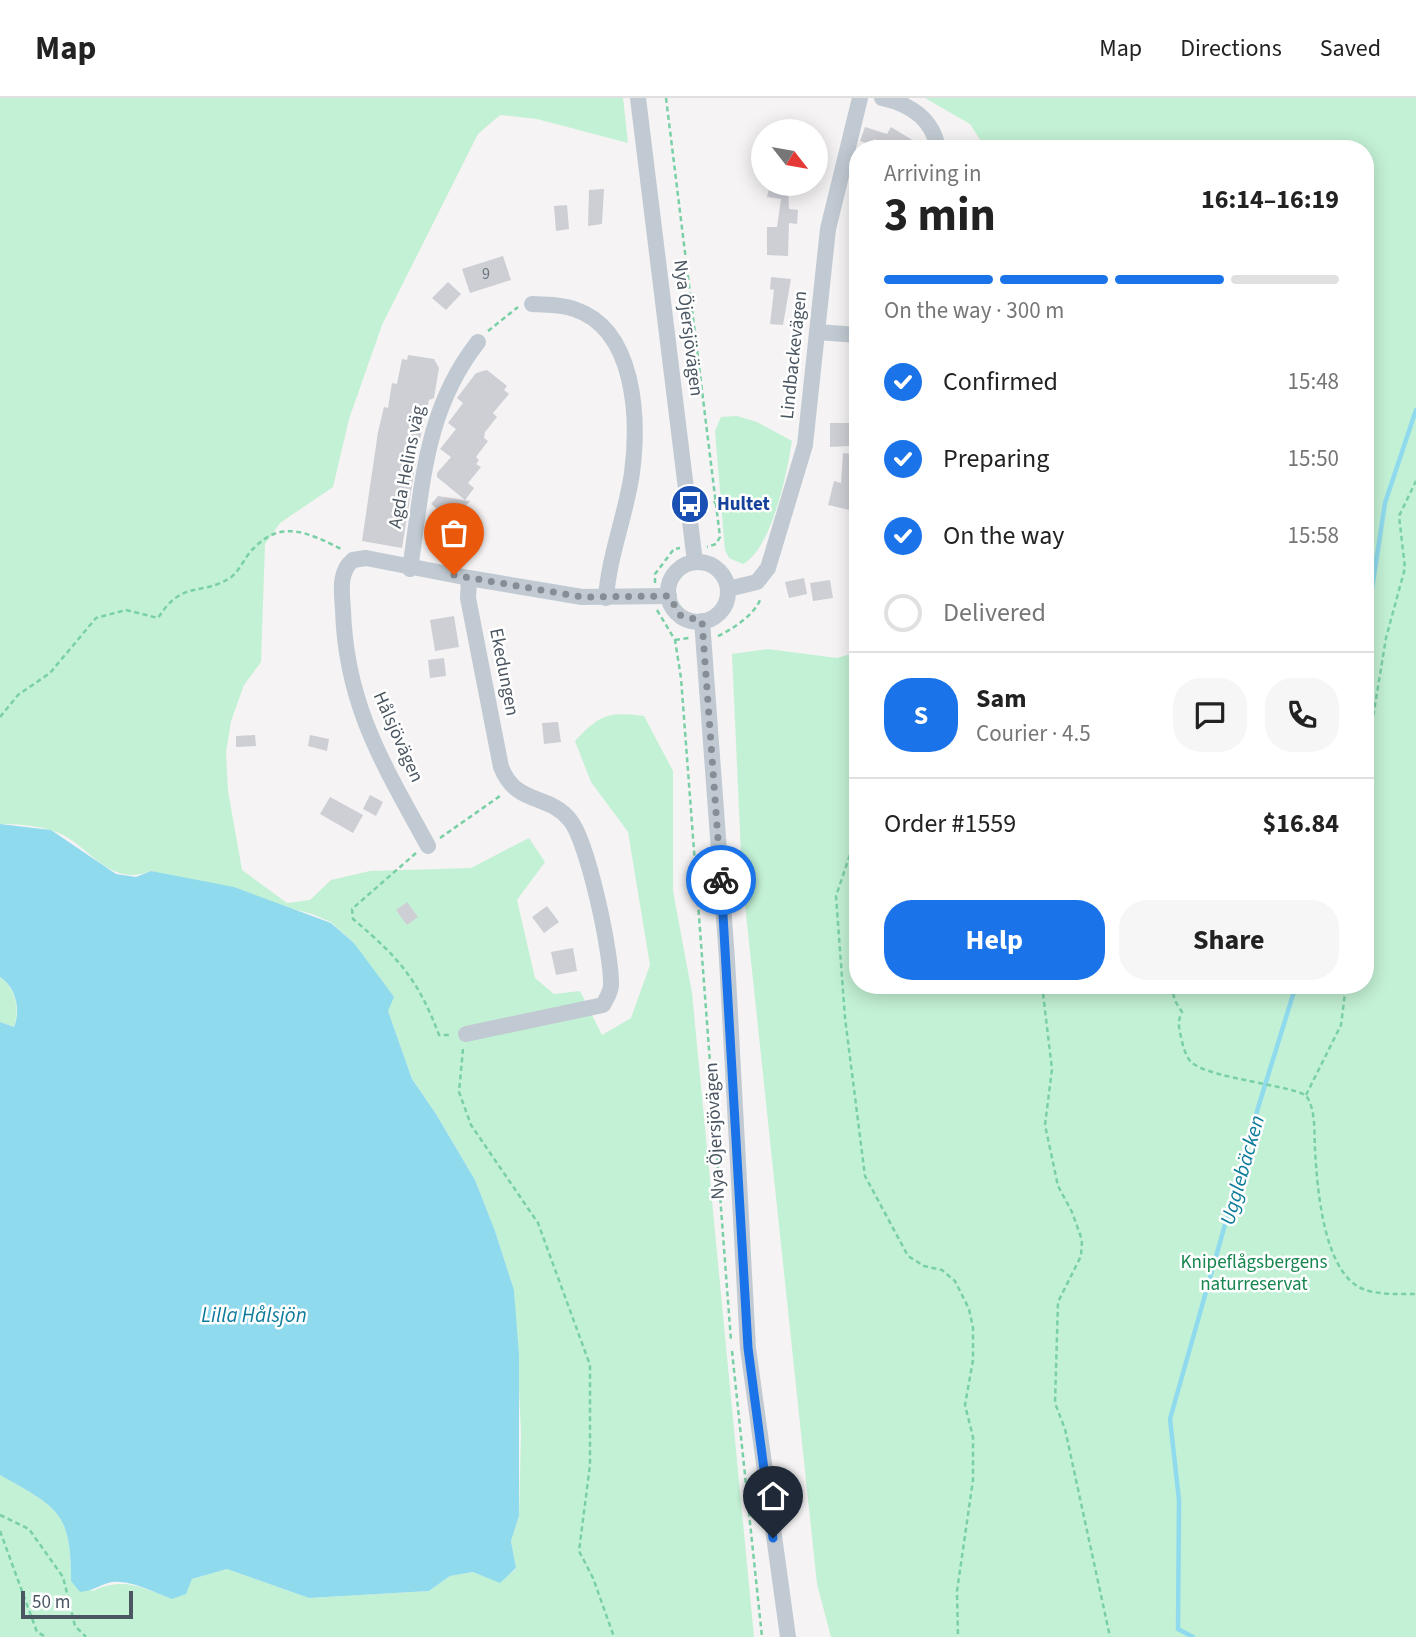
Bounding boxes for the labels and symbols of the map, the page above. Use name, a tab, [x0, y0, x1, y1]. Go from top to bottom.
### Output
north arrow	[751, 119, 828, 196]
street label: Nya Öjersjövägen	[666, 258, 710, 398]
house number: 9	[482, 263, 490, 285]
street label: Lindbackevägen	[774, 289, 814, 421]
street label: Agda Helins väg	[382, 403, 432, 531]
bus stop icon: Hultet	[669, 483, 711, 525]
place label: Hultet	[717, 491, 770, 518]
pin	[424, 503, 484, 575]
street label: Ekedungen	[482, 626, 526, 718]
street label: Hålsjövägen	[366, 687, 430, 787]
courier	[686, 845, 756, 915]
street label: Nya Öjersjövägen	[698, 1062, 732, 1200]
water label: Ugglebäcken	[1212, 1112, 1272, 1228]
park label: Knipeflågsbergens naturreservat	[1181, 1249, 1327, 1298]
water label: Lilla Hålsjön	[201, 1300, 307, 1330]
pin	[743, 1466, 803, 1538]
scale bar	[21, 1588, 133, 1620]

